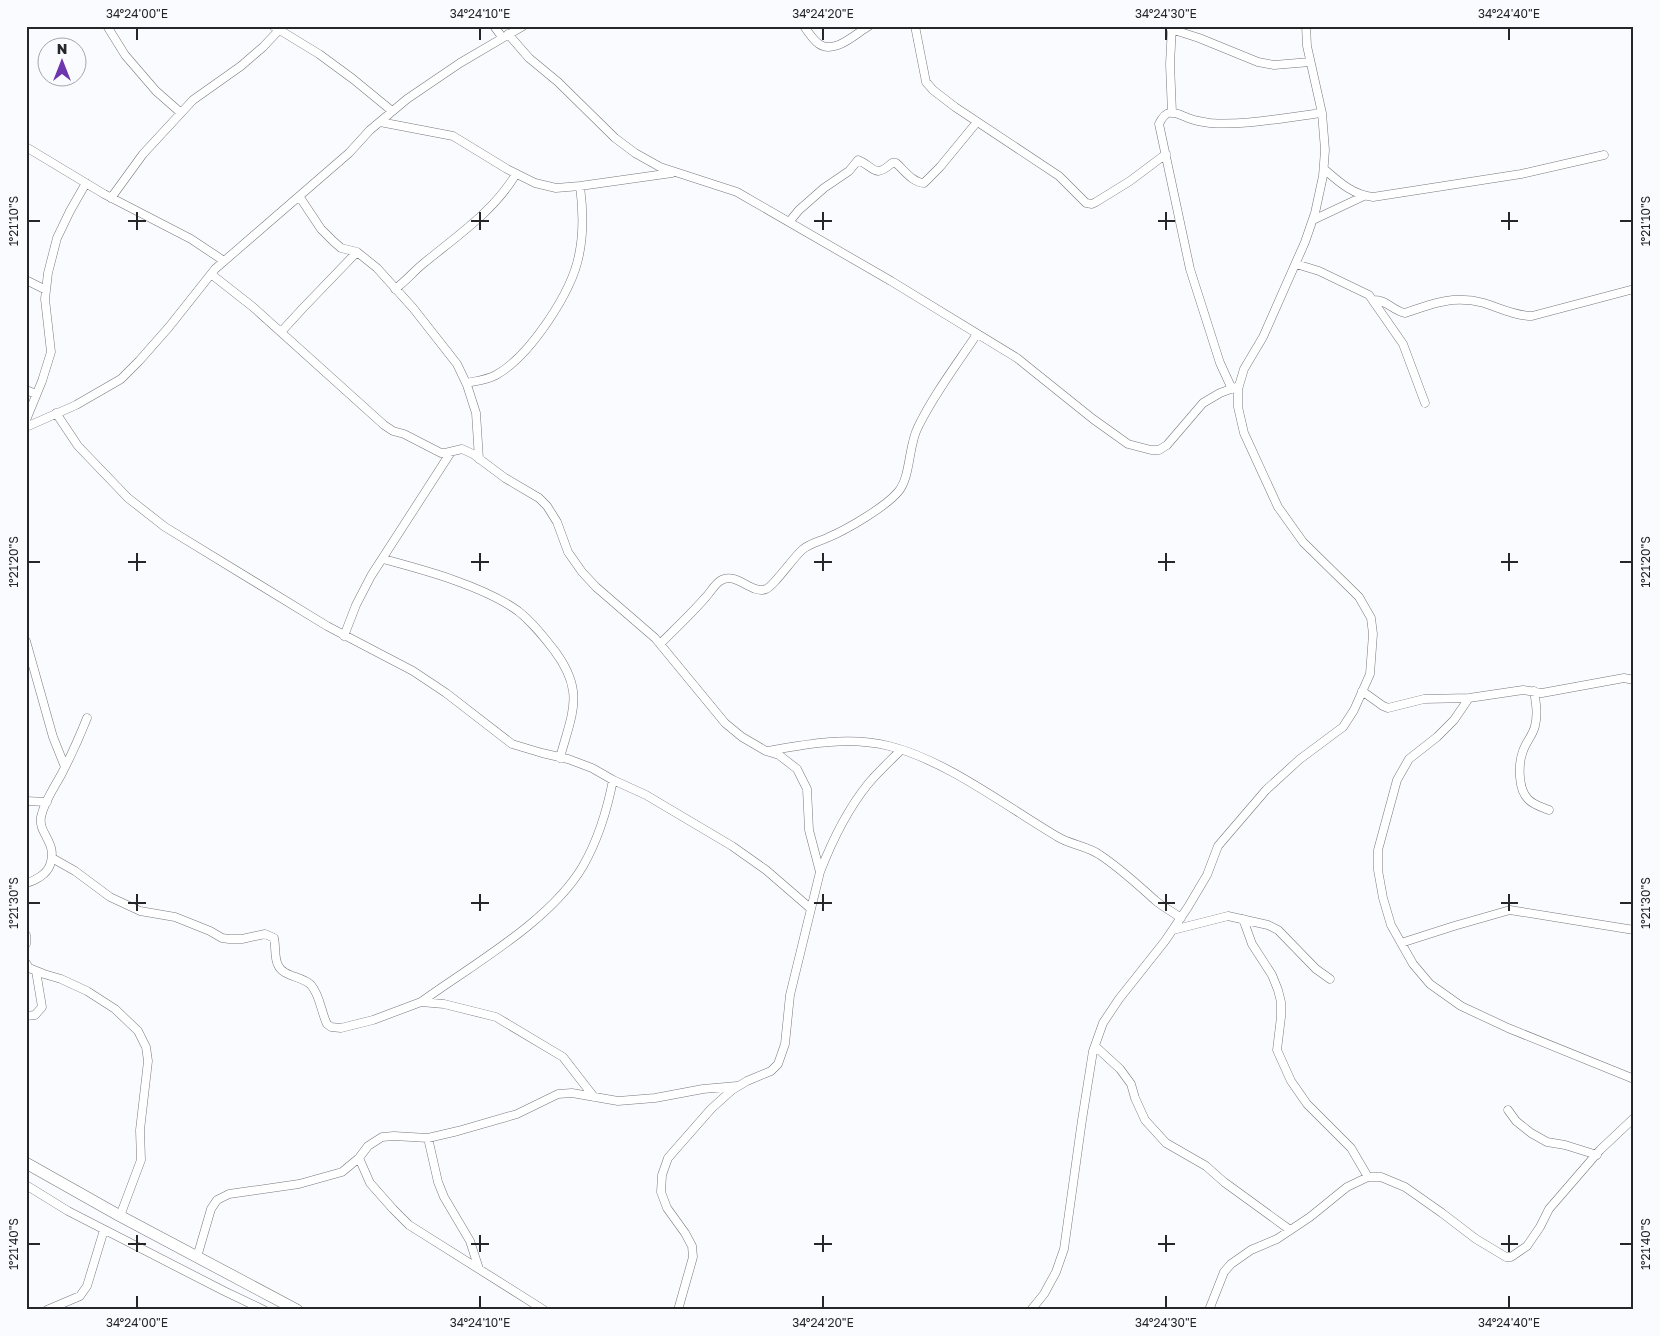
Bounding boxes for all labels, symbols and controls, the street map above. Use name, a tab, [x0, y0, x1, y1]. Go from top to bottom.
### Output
text: 34°24'00"E	[106, 6, 168, 21]
text: 34°24'10"E	[450, 6, 510, 21]
text: 34°24'20"E	[792, 6, 854, 21]
text: 34°24'30"E	[1135, 6, 1197, 21]
text: 34°24'40"E	[1478, 6, 1540, 21]
north arrow	[38, 38, 88, 88]
text: N	[57, 40, 67, 57]
text: 1°21'10"S	[6, 195, 21, 246]
text: 1°21'10"S	[1638, 195, 1653, 246]
text: 1°21'20"S	[6, 536, 21, 588]
text: 1°21'20"S	[1638, 536, 1653, 588]
text: 1°21'30"S	[6, 877, 21, 929]
text: 1°21'30"S	[1638, 877, 1653, 929]
text: 1°21'40"S	[6, 1218, 21, 1270]
text: 1°21'40"S	[1638, 1218, 1653, 1270]
text: 34°24'00"E	[106, 1315, 168, 1330]
text: 34°24'10"E	[450, 1315, 510, 1330]
text: 34°24'20"E	[792, 1315, 854, 1330]
text: 34°24'30"E	[1135, 1315, 1197, 1330]
text: 34°24'40"E	[1478, 1315, 1540, 1330]

